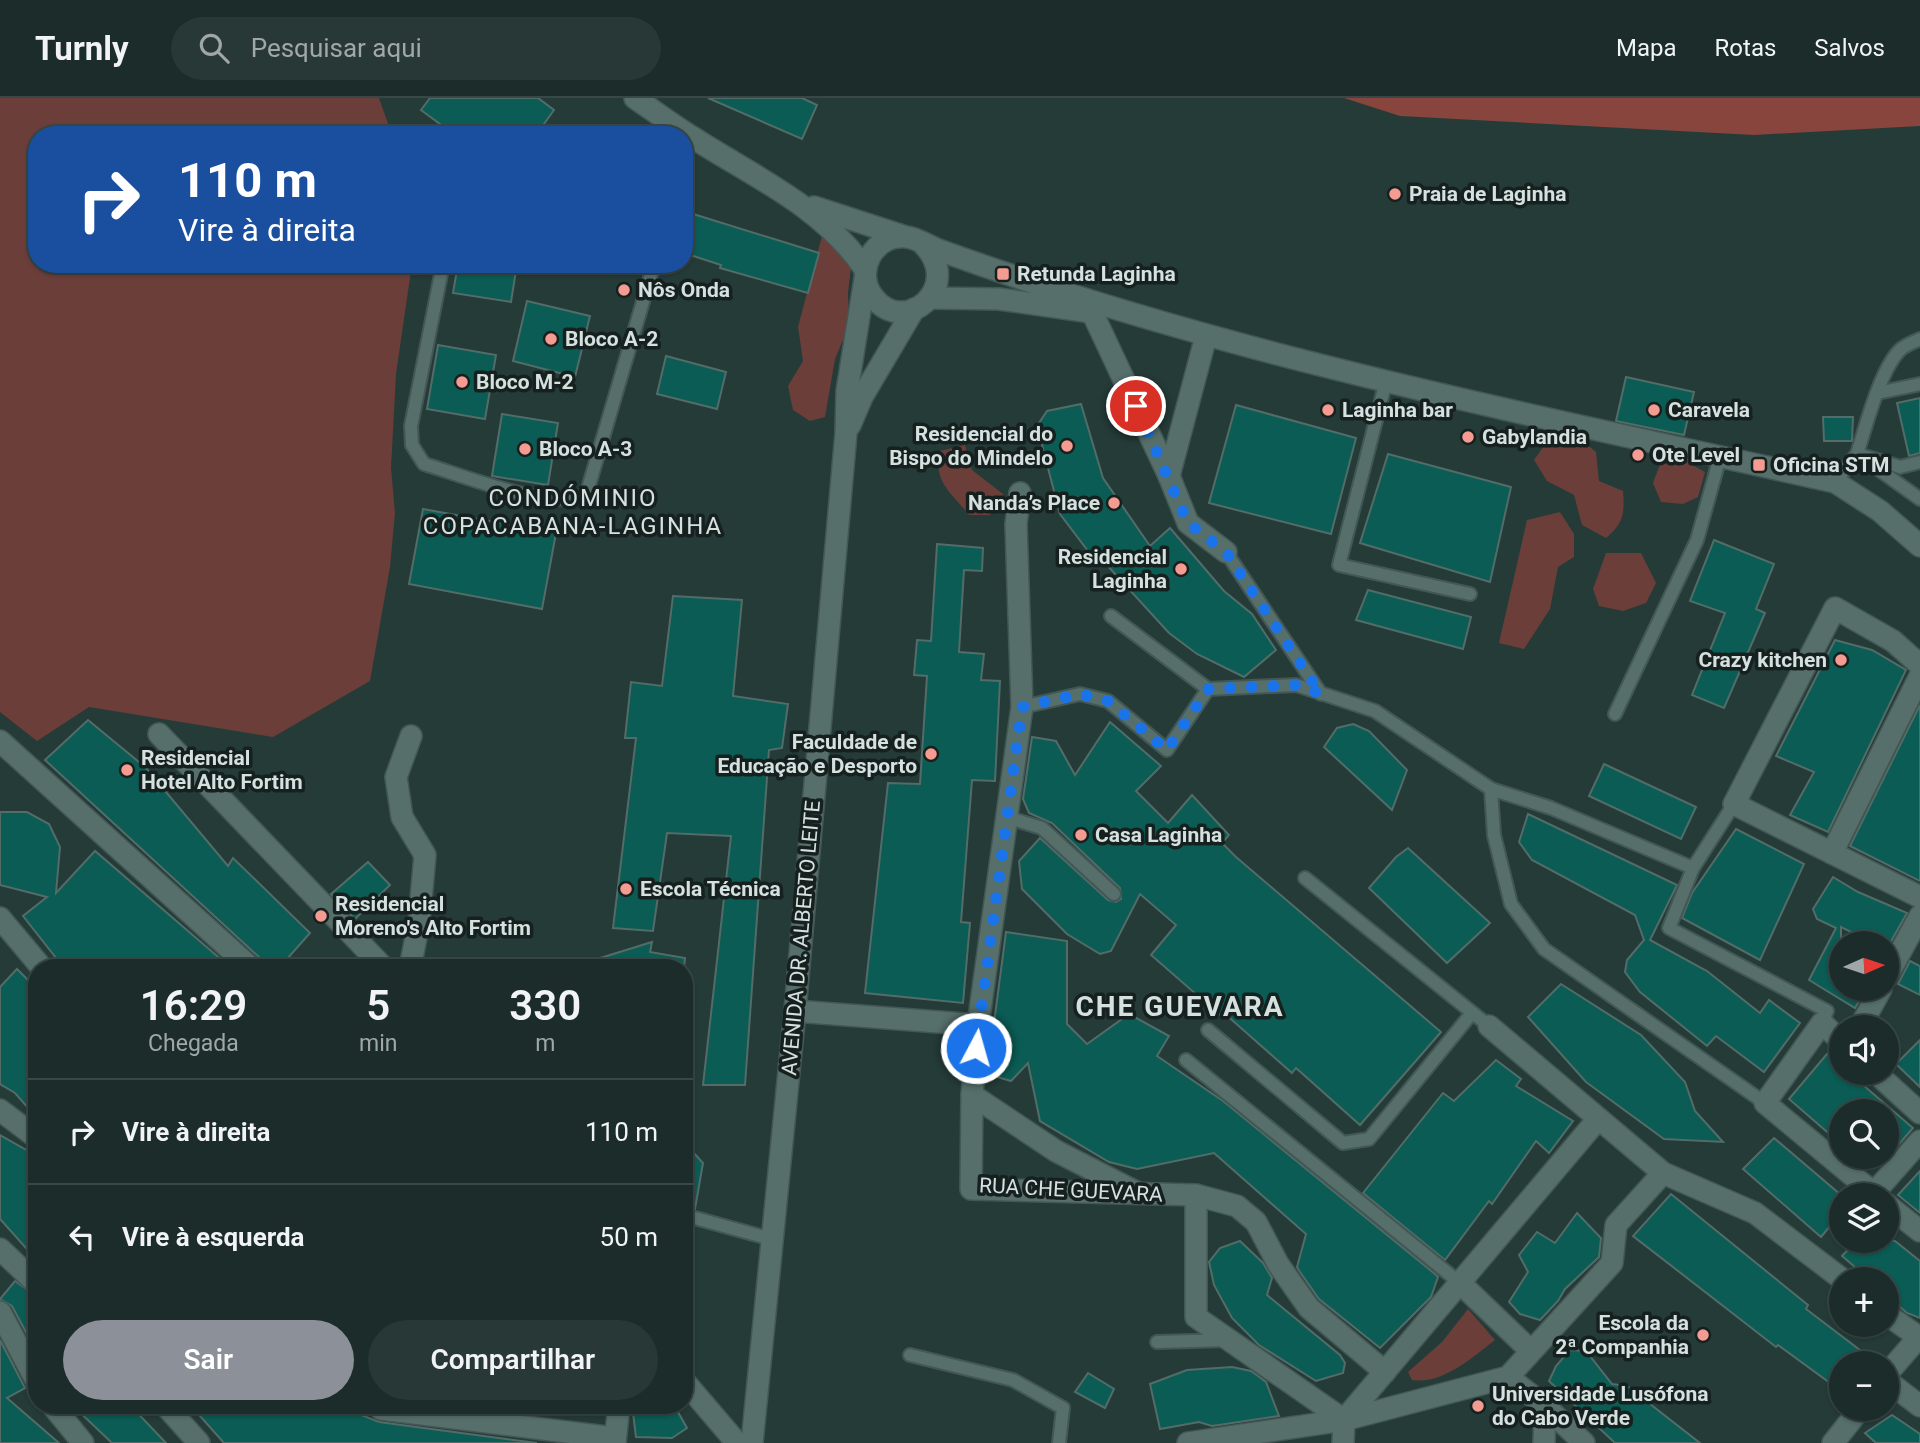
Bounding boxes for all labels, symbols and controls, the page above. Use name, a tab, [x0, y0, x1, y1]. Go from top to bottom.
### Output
search box	[171, 17, 661, 80]
text: Turnly	[35, 29, 129, 68]
icon: search	[195, 29, 233, 67]
text: Pesquisar aqui	[251, 33, 422, 63]
text: Mapa	[1616, 34, 1677, 62]
text: Rotas	[1715, 34, 1776, 62]
text: Salvos	[1814, 34, 1885, 62]
text: 110 m	[178, 152, 317, 209]
icon: right	[63, 154, 154, 245]
place label: Praia de Laginha	[1409, 182, 1566, 206]
marker: Praia de Laginha	[1387, 186, 1403, 202]
text: Vire à direita	[178, 211, 356, 249]
place label: Retunda Laginha	[1017, 262, 1176, 286]
marker: Retunda Laginha	[995, 266, 1011, 282]
place label: Nôs Onda	[638, 278, 730, 302]
marker: Nôs Onda	[616, 282, 632, 298]
place label: Bloco A-2	[565, 327, 658, 351]
marker: Bloco A-2	[543, 331, 559, 347]
place label: Bloco M-2	[476, 370, 574, 394]
marker: Bloco M-2	[454, 374, 470, 390]
pin	[1106, 376, 1166, 436]
icon: arrive	[1117, 387, 1155, 425]
place label: Laginha bar	[1342, 398, 1453, 422]
place label: Caravela	[1668, 398, 1750, 422]
marker: Laginha bar	[1320, 402, 1336, 418]
marker: Caravela	[1646, 402, 1662, 418]
place label: Residencial do Bispo do Mindelo	[889, 422, 1053, 470]
place label: Gabylandia	[1482, 425, 1587, 449]
marker: Gabylandia	[1460, 429, 1476, 445]
place label: Bloco A-3	[539, 437, 632, 461]
marker: Residencial do Bispo do Mindelo	[1059, 438, 1075, 454]
marker: Bloco A-3	[517, 441, 533, 457]
place label: Ote Level	[1652, 443, 1740, 467]
marker: Ote Level	[1630, 447, 1646, 463]
place label: Oficina STM	[1773, 453, 1889, 477]
marker: Oficina STM	[1751, 457, 1767, 473]
district label: CONDÓMINIO COPACABANA-LAGINHA	[423, 484, 723, 540]
place label: Nanda’s Place	[968, 491, 1100, 515]
marker: Nanda’s Place	[1106, 495, 1122, 511]
place label: Residencial Laginha	[1058, 545, 1167, 593]
marker: Residencial Laginha	[1173, 561, 1189, 577]
place label: Crazy kitchen	[1699, 648, 1827, 672]
marker: Crazy kitchen	[1833, 652, 1849, 668]
place label: Faculdade de Educação e Desporto	[717, 730, 917, 778]
place label: Residencial Hotel Alto Fortim	[141, 746, 303, 794]
marker: Faculdade de Educação e Desporto	[923, 746, 939, 762]
marker: Residencial Hotel Alto Fortim	[119, 762, 135, 778]
street label: AVENIDA DR. ALBERTO LEITE	[777, 799, 825, 1076]
place label: Casa Laginha	[1095, 823, 1222, 847]
marker: Casa Laginha	[1073, 827, 1089, 843]
place label: Escola Técnica	[640, 877, 781, 901]
marker: Escola Técnica	[618, 881, 634, 897]
place label: Residencial Moreno's Alto Fortim	[335, 892, 531, 940]
marker: Residencial Moreno's Alto Fortim	[313, 908, 329, 924]
north arrow	[1829, 931, 1899, 1001]
map controls	[1829, 931, 1899, 1421]
text: 16:29	[140, 981, 247, 1030]
text: 5	[366, 981, 390, 1030]
text: 330	[509, 981, 581, 1030]
district label: CHE GUEVARA	[1076, 990, 1284, 1023]
position arrow	[939, 1011, 1013, 1085]
button: sound	[1829, 1015, 1899, 1085]
text: Chegada	[148, 1030, 239, 1057]
text: min	[359, 1030, 397, 1057]
text: m	[535, 1030, 555, 1057]
button: search	[1829, 1099, 1899, 1169]
icon: right	[63, 1113, 101, 1151]
text: Vire à direita	[122, 1117, 270, 1147]
text: 110 m	[585, 1117, 658, 1147]
street label: RUA CHE GUEVARA	[979, 1173, 1164, 1207]
button: layers	[1829, 1183, 1899, 1253]
icon: left	[63, 1218, 101, 1256]
text: Vire à esquerda	[122, 1222, 305, 1252]
text: 50 m	[600, 1222, 658, 1252]
button: +	[1829, 1267, 1899, 1337]
place label: Escola da 2ª Companhia	[1555, 1311, 1689, 1359]
button: Sair	[63, 1320, 354, 1400]
button: Compartilhar	[368, 1320, 658, 1400]
marker: Escola da 2ª Companhia	[1695, 1327, 1711, 1343]
button: −	[1829, 1351, 1899, 1421]
place label: Universidade Lusófona do Cabo Verde	[1492, 1382, 1708, 1430]
marker: Universidade Lusófona do Cabo Verde	[1470, 1398, 1486, 1414]

